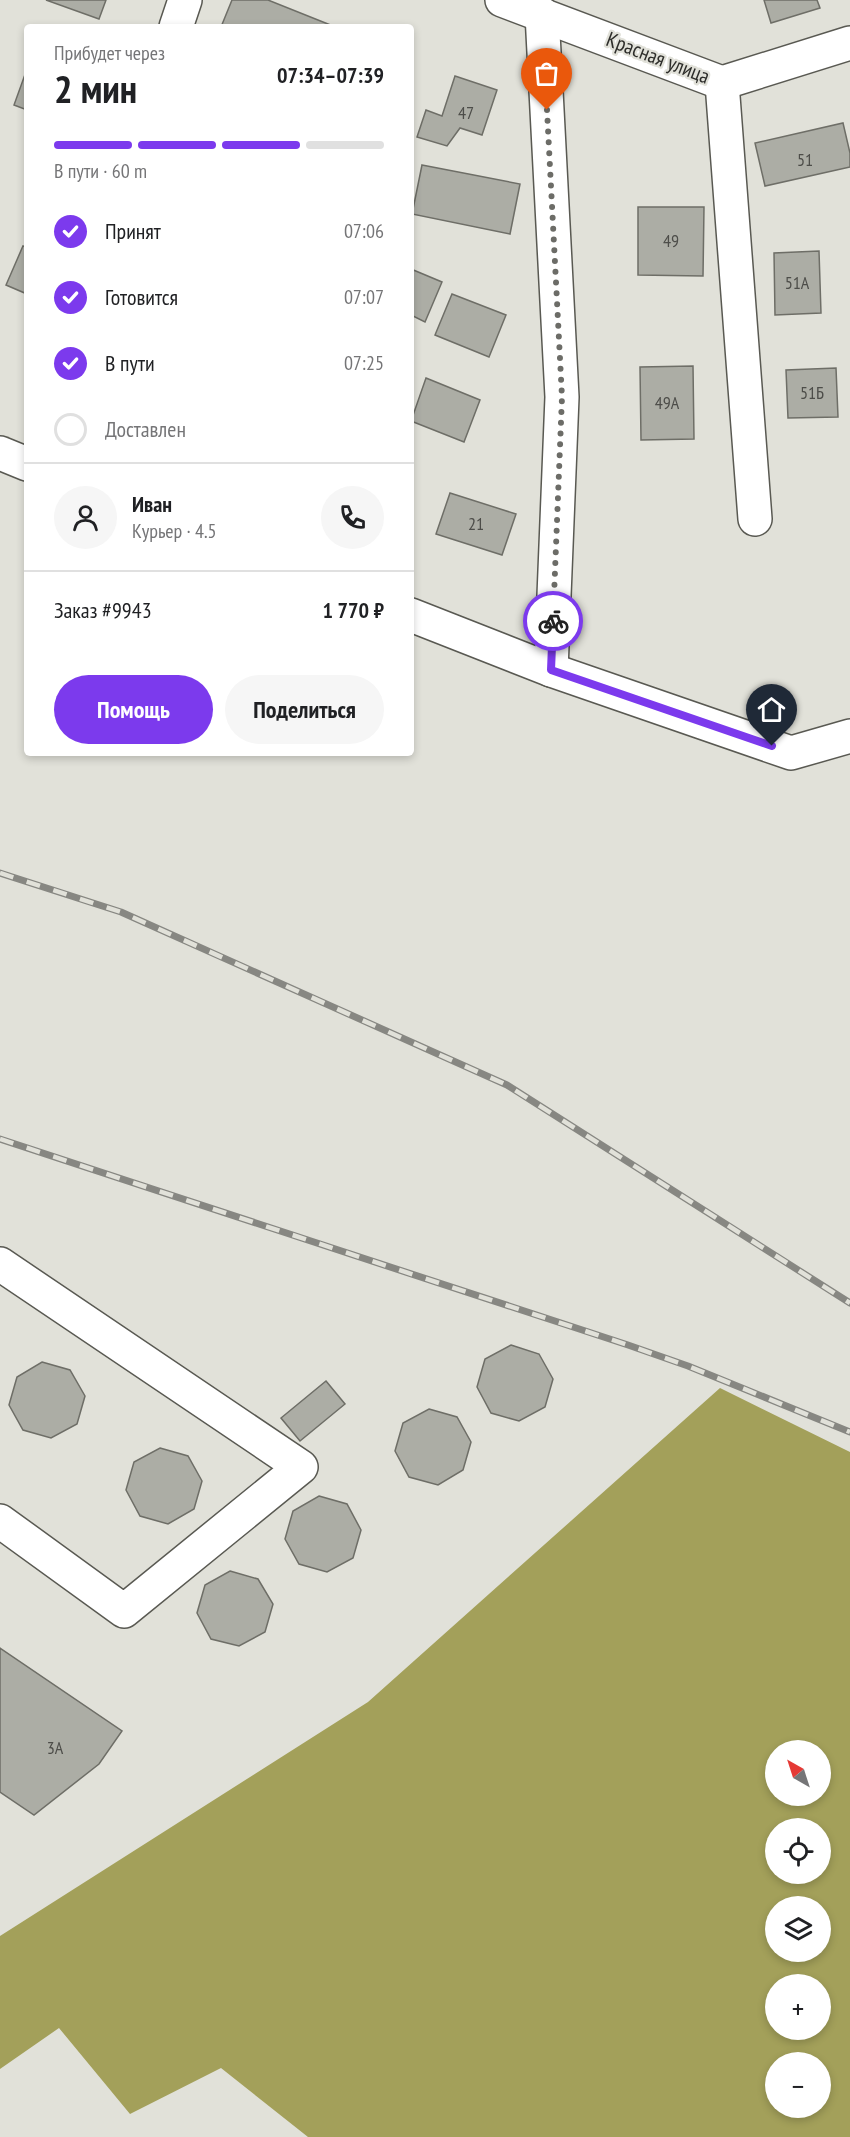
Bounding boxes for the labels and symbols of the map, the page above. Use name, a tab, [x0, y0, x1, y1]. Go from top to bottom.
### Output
street label: Красная улица	[603, 25, 714, 90]
pin	[521, 48, 572, 110]
house number: 47	[458, 101, 474, 124]
house number: 51	[797, 148, 813, 171]
house number: 49	[663, 229, 679, 252]
house number: 51А	[785, 271, 810, 294]
house number: 51Б	[800, 381, 824, 404]
house number: 49А	[655, 391, 680, 414]
house number: 21	[468, 512, 484, 535]
courier	[523, 591, 583, 651]
pin	[746, 684, 797, 746]
house number: 3А	[47, 1736, 64, 1759]
north arrow	[765, 1740, 831, 1806]

